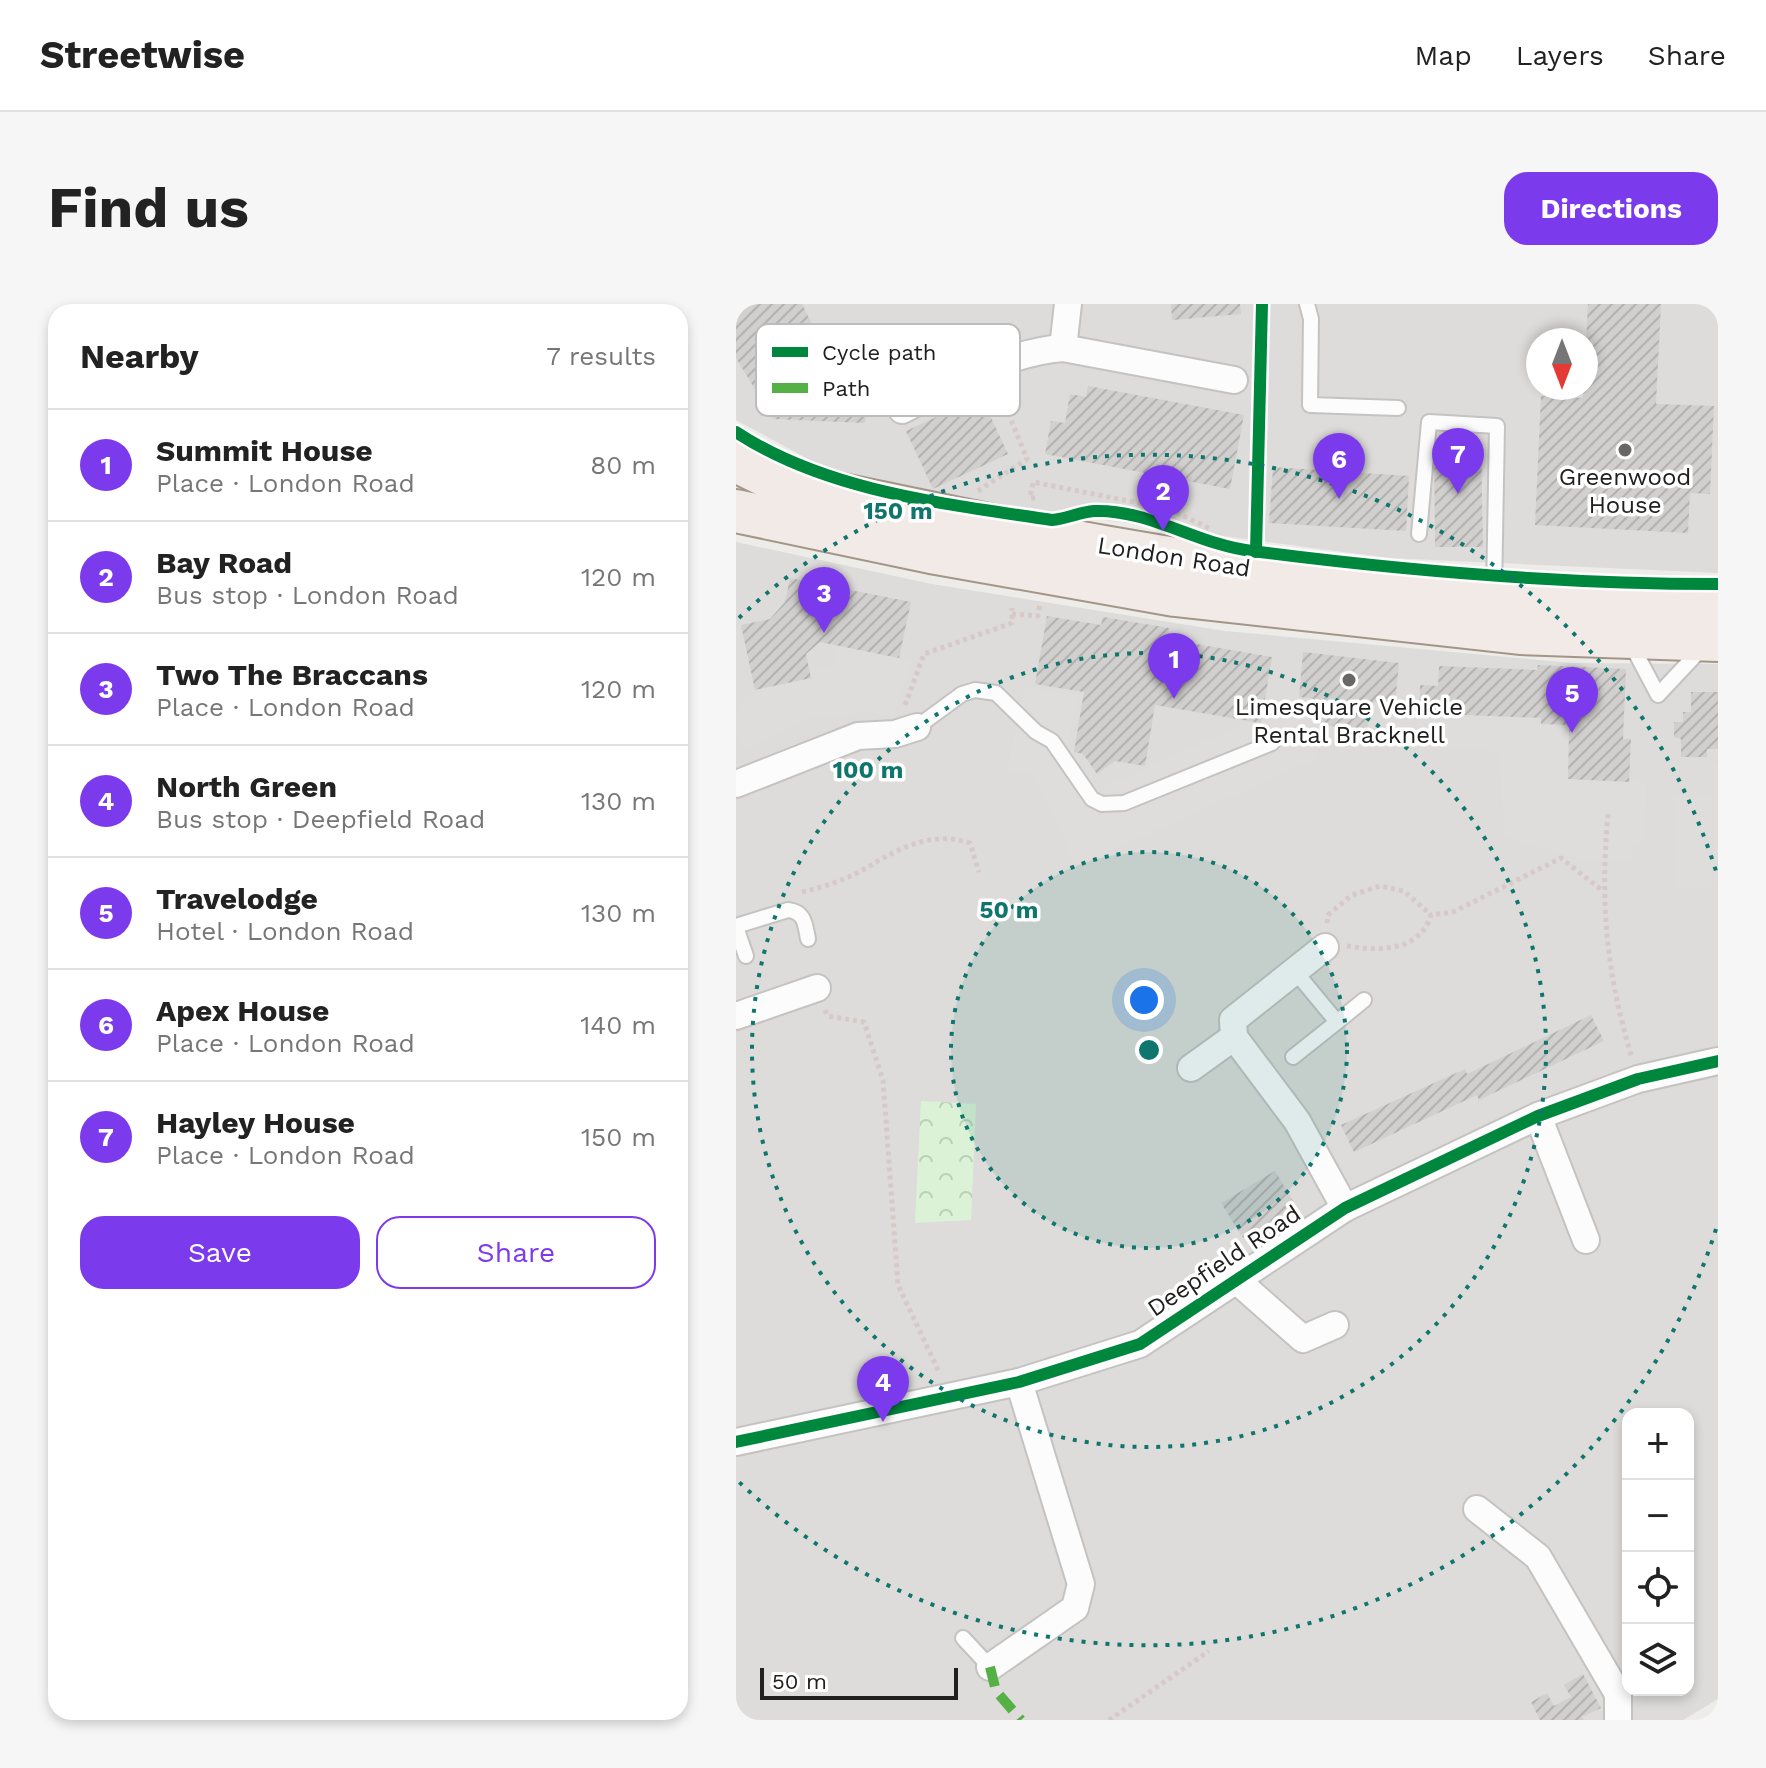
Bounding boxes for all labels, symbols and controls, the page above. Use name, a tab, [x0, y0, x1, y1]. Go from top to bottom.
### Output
text: Streetwise	[40, 33, 245, 77]
text: Map	[1415, 39, 1472, 72]
text: Layers	[1516, 39, 1604, 72]
text: Share	[1648, 39, 1726, 72]
button: Directions	[1504, 172, 1718, 245]
text: Find us	[48, 175, 249, 241]
legend	[756, 324, 1020, 416]
north arrow	[1526, 328, 1598, 400]
text: Nearby	[80, 336, 199, 376]
text: Cycle path	[822, 340, 936, 365]
text: 7 results	[546, 341, 656, 371]
text: Path	[822, 376, 870, 401]
pin: 7	[1432, 428, 1484, 494]
text: Summit House	[156, 433, 373, 468]
pin: 6	[1313, 433, 1365, 499]
marker: Greenwood House	[1616, 441, 1634, 459]
text: 1	[100, 450, 112, 480]
text: 80 m	[590, 450, 656, 480]
place label: Greenwood House	[1559, 463, 1691, 519]
pin: 2	[1137, 465, 1189, 531]
text: Place · London Road	[156, 468, 415, 498]
text: 150 m	[863, 497, 933, 525]
street label: London Road	[1096, 531, 1252, 583]
text: Bay Road	[156, 545, 292, 580]
text: 2	[98, 562, 114, 592]
text: 120 m	[581, 562, 656, 592]
pin: 3	[798, 567, 850, 633]
text: Bus stop · London Road	[156, 580, 459, 610]
pin: 1	[1148, 633, 1200, 699]
text: Two The Braccans	[156, 657, 428, 692]
pin: 5	[1546, 667, 1598, 733]
marker: Limesquare Vehicle Rental Bracknell	[1340, 671, 1358, 689]
text: 3	[98, 674, 114, 704]
text: 120 m	[581, 674, 656, 704]
text: Place · London Road	[156, 692, 415, 722]
place label: Limesquare Vehicle Rental Bracknell	[1235, 693, 1463, 749]
text: 100 m	[833, 756, 903, 784]
text: North Green	[156, 769, 337, 804]
text: 4	[98, 786, 114, 816]
text: 130 m	[581, 786, 656, 816]
text: Bus stop · Deepfield Road	[156, 804, 485, 834]
text: Travelodge	[156, 881, 318, 916]
text: 50 m	[980, 896, 1038, 924]
text: 5	[98, 898, 114, 928]
text: 130 m	[581, 898, 656, 928]
text: Hotel · London Road	[156, 916, 414, 946]
your location	[1124, 980, 1164, 1020]
text: Apex House	[156, 993, 329, 1028]
text: 6	[98, 1010, 114, 1040]
text: 140 m	[580, 1010, 656, 1040]
text: Place · London Road	[156, 1028, 415, 1058]
centre of rings	[1135, 1036, 1163, 1064]
text: Hayley House	[156, 1105, 355, 1140]
text: 7	[98, 1122, 114, 1152]
text: 150 m	[581, 1122, 656, 1152]
text: Place · London Road	[156, 1140, 415, 1170]
street label: Deepfield Road	[1142, 1199, 1306, 1323]
button: Save	[80, 1216, 360, 1289]
button: Share	[376, 1216, 656, 1289]
pin: 4	[857, 1356, 909, 1422]
map controls	[1622, 1408, 1694, 1696]
button: +	[1622, 1408, 1694, 1480]
button: −	[1622, 1480, 1694, 1552]
button: locate	[1622, 1552, 1694, 1624]
button: layers	[1622, 1624, 1694, 1696]
scale bar	[760, 1664, 958, 1700]
text: 50 m	[772, 1669, 827, 1694]

